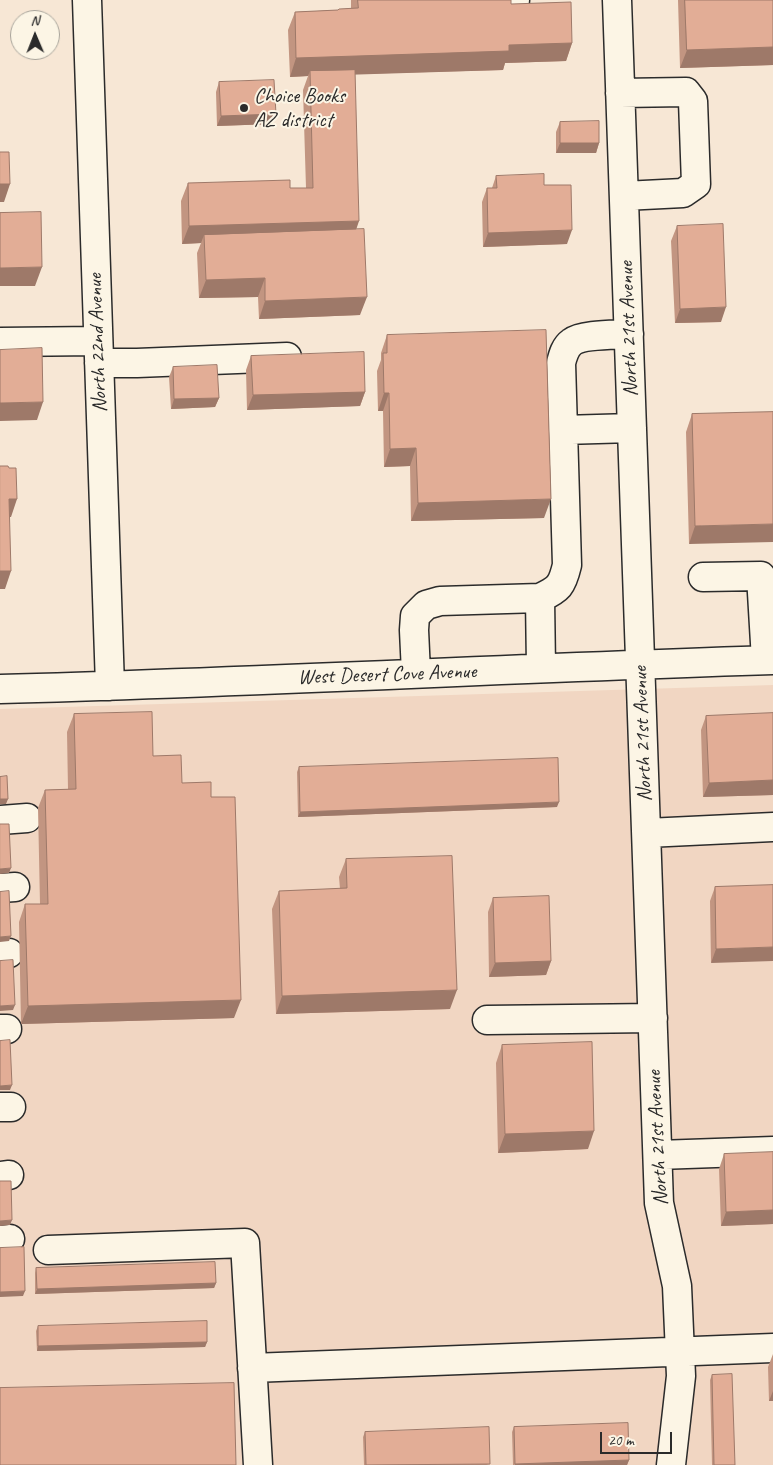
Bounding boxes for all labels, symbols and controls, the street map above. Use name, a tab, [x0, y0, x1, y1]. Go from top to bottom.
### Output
north arrow	[10, 10, 60, 60]
text: N	[30, 12, 39, 29]
place label: Choice Books AZ district	[254, 83, 345, 133]
marker: Choice Books AZ district	[238, 102, 250, 114]
street label: North 21st Avenue	[614, 261, 644, 397]
street label: North 22nd Avenue	[83, 273, 113, 413]
street label: West Desert Cove Avenue	[297, 659, 477, 691]
street label: North 21st Avenue	[628, 666, 658, 802]
street label: North 21st Avenue	[642, 1070, 674, 1206]
scale bar	[603, 1422, 676, 1454]
text: 20 m	[608, 1431, 634, 1450]

